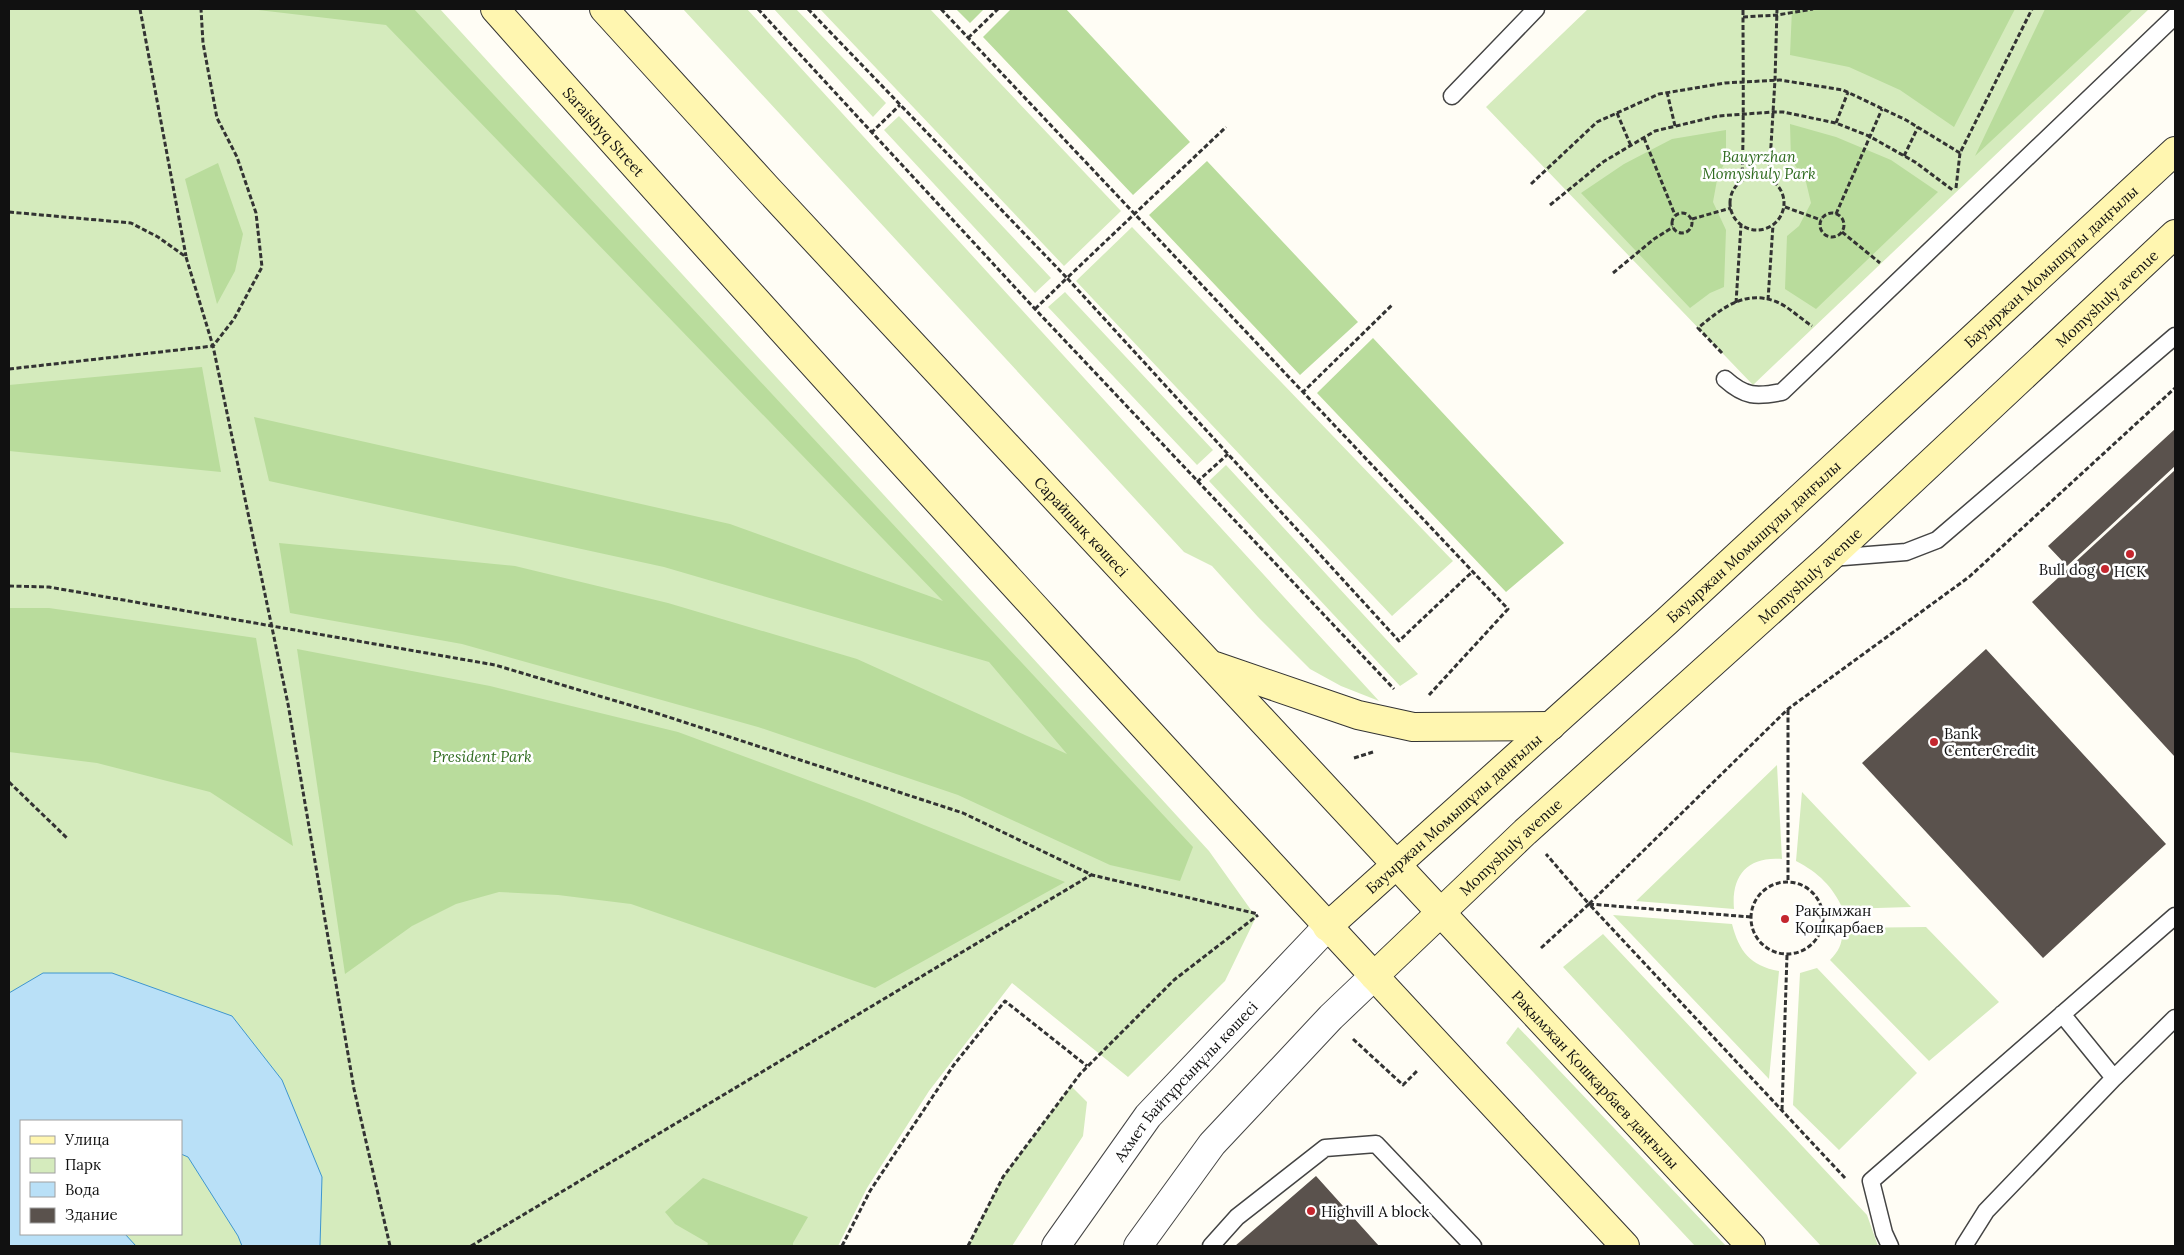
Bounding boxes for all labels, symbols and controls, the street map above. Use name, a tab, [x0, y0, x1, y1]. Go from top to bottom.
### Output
street label: Saraishyq Street	[559, 83, 649, 180]
park label: Bauyrzhan Momyshuly Park	[1702, 147, 1816, 183]
street label: Бауыржан Момышұлы даңғылы	[1960, 181, 2142, 351]
street label: Momyshuly avenue	[2051, 245, 2162, 351]
street label: Бауыржан Момышұлы даңғылы	[1662, 456, 1844, 626]
street label: Сарайшық көшесі	[1030, 472, 1133, 580]
street label: Momyshuly avenue	[1754, 523, 1865, 627]
marker: НСК	[2124, 548, 2136, 560]
place label: Bull dog	[2039, 560, 2096, 579]
place label: НСК	[2114, 562, 2147, 581]
marker: Bull dog	[2099, 563, 2111, 575]
place label: Bank CenterCredit	[1944, 724, 2036, 760]
street label: Бауыржан Момышұлы даңғылы	[1361, 729, 1545, 897]
marker: Bank CenterCredit	[1928, 736, 1940, 748]
park label: President Park	[432, 747, 532, 766]
street label: Momyshuly avenue	[1455, 794, 1566, 899]
place label: Рақымжан Қошқарбаев	[1795, 901, 1884, 937]
marker: Рақымжан Қошқарбаев	[1779, 913, 1791, 925]
street label: Рақымжан Қошқарбаев даңғылы	[1508, 986, 1683, 1172]
street label: Ахмет Байтұрсынұлы көшесі	[1109, 997, 1261, 1166]
legend	[20, 1120, 182, 1235]
text: Улица	[64, 1130, 110, 1149]
text: Парк	[65, 1155, 101, 1174]
text: Вода	[65, 1180, 100, 1199]
place label: Highvill A block	[1321, 1202, 1429, 1221]
text: Здание	[65, 1205, 118, 1224]
marker: Highvill A block	[1305, 1205, 1317, 1217]

